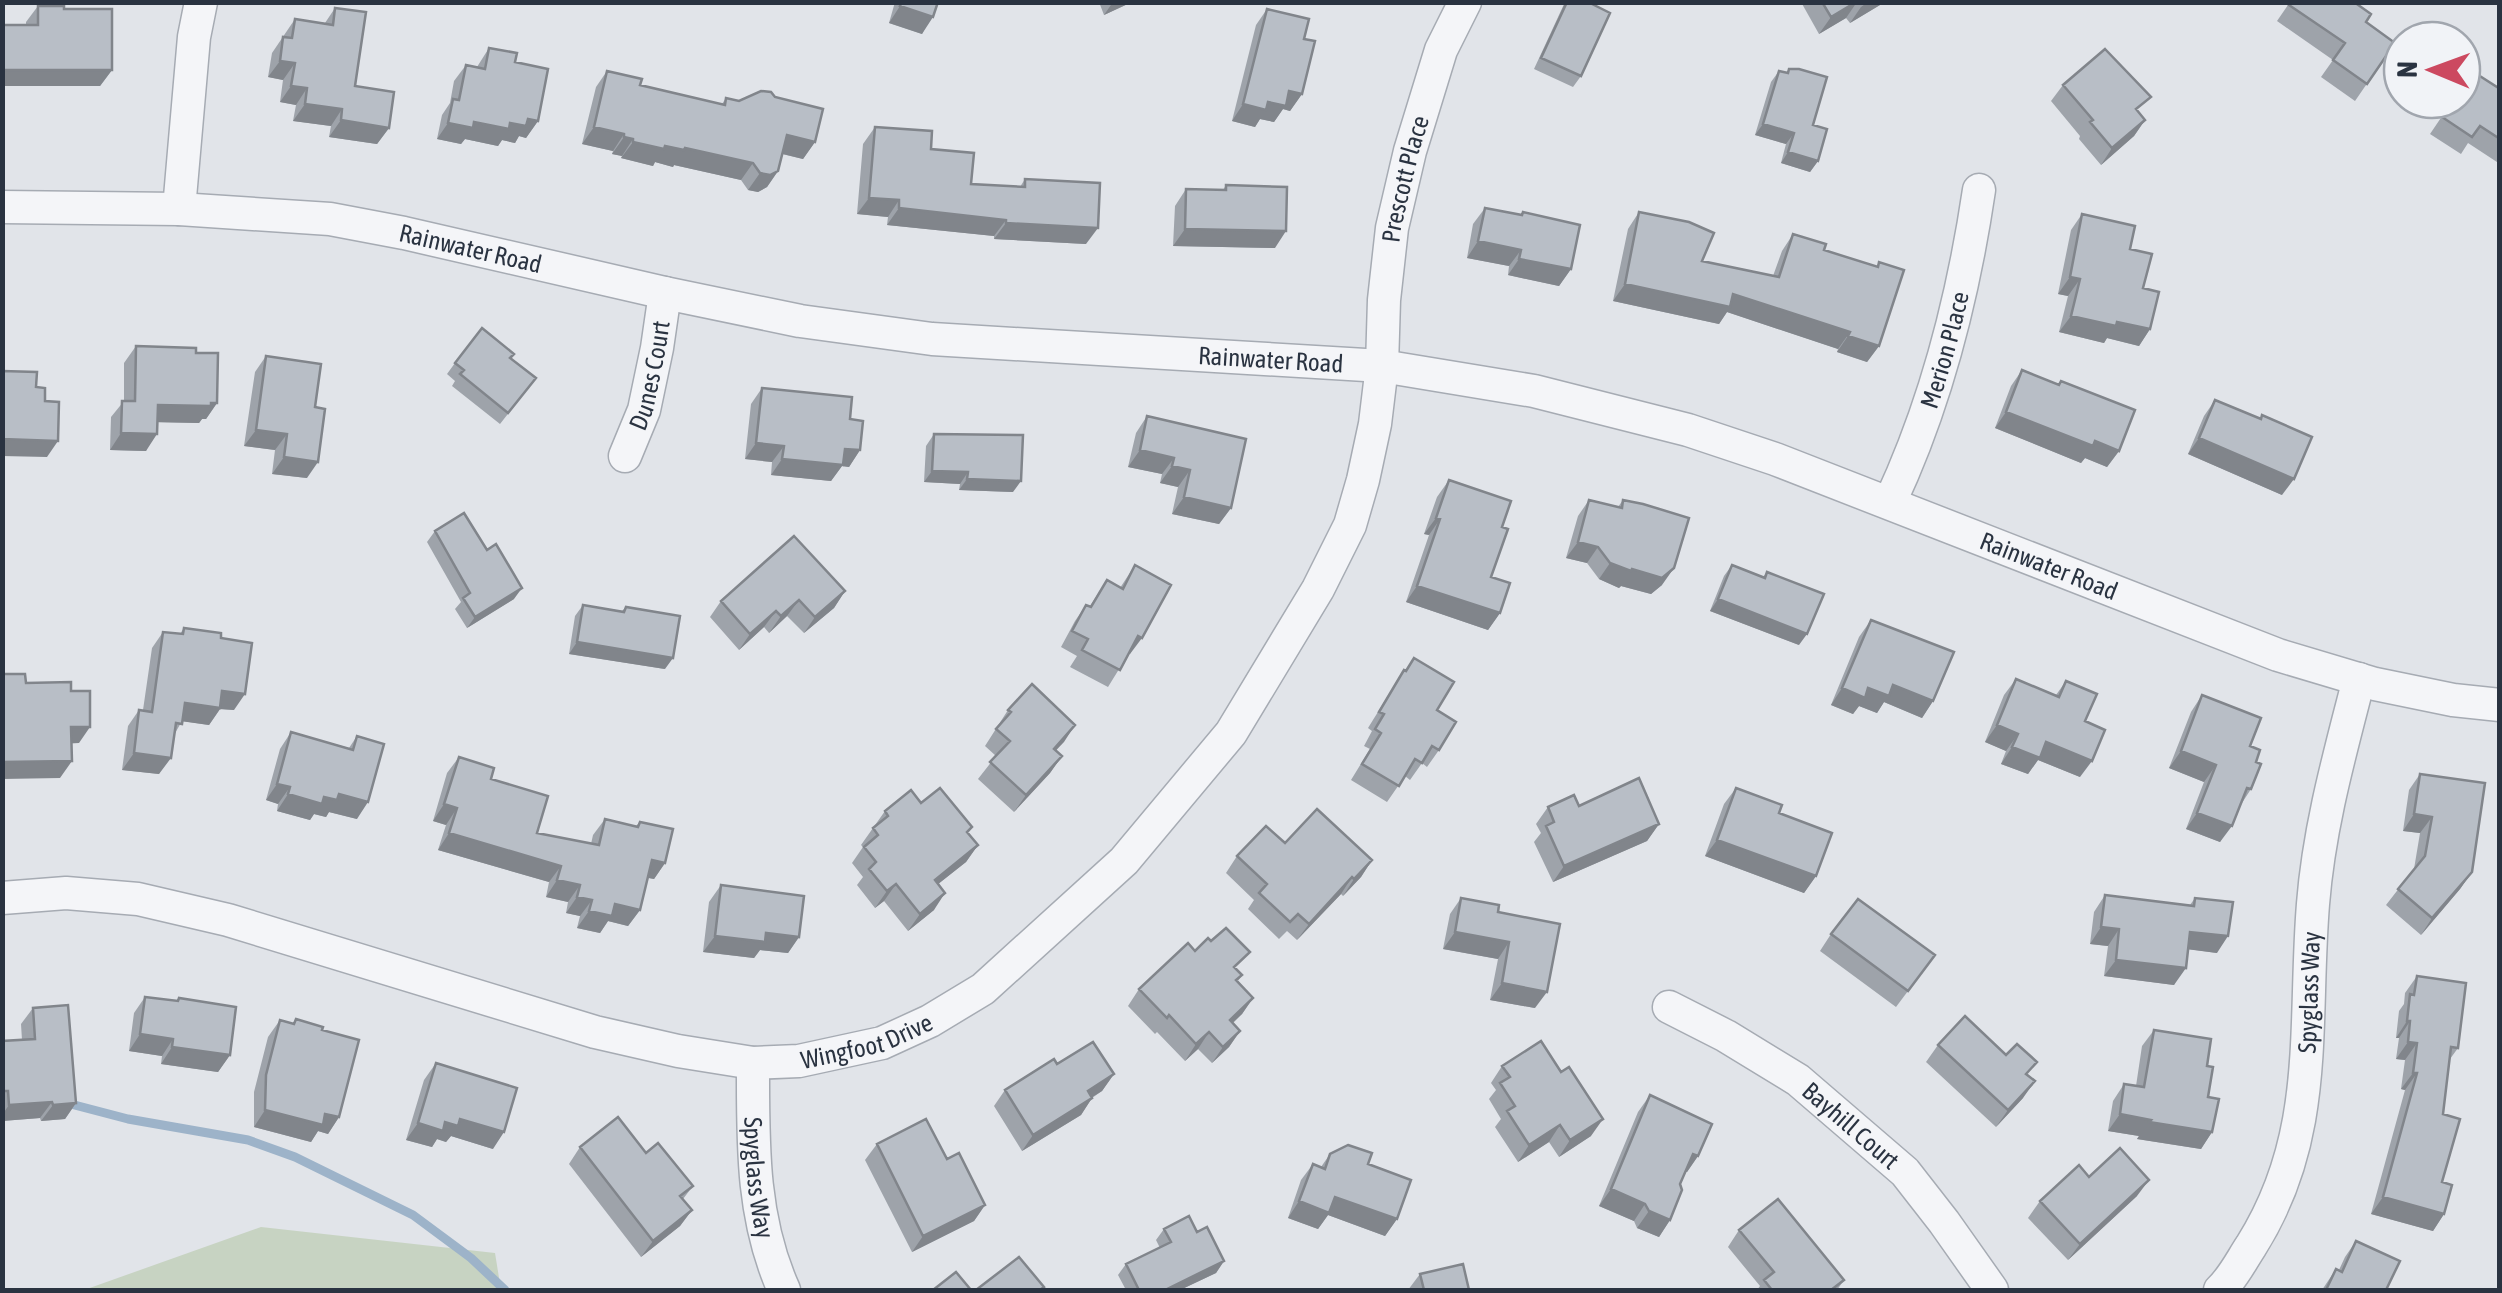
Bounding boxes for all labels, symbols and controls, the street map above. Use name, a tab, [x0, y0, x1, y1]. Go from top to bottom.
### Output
north arrow	[2382, 20, 2482, 120]
text: N	[2391, 61, 2423, 78]
street label: Prescott Place	[1376, 112, 1434, 244]
street label: Rainwater Road	[397, 218, 545, 278]
street label: Merion Place	[1915, 289, 1974, 412]
street label: Dunes Court	[623, 319, 675, 434]
street label: Rainwater Road	[1197, 341, 1344, 378]
street label: Rainwater Road	[1976, 526, 2122, 605]
street label: Spyglass Way	[2293, 931, 2325, 1054]
street label: Wingfoot Drive	[798, 1008, 937, 1074]
street label: Bayhill Court	[1797, 1076, 1905, 1174]
street label: Spyglass Way	[739, 1117, 780, 1241]

